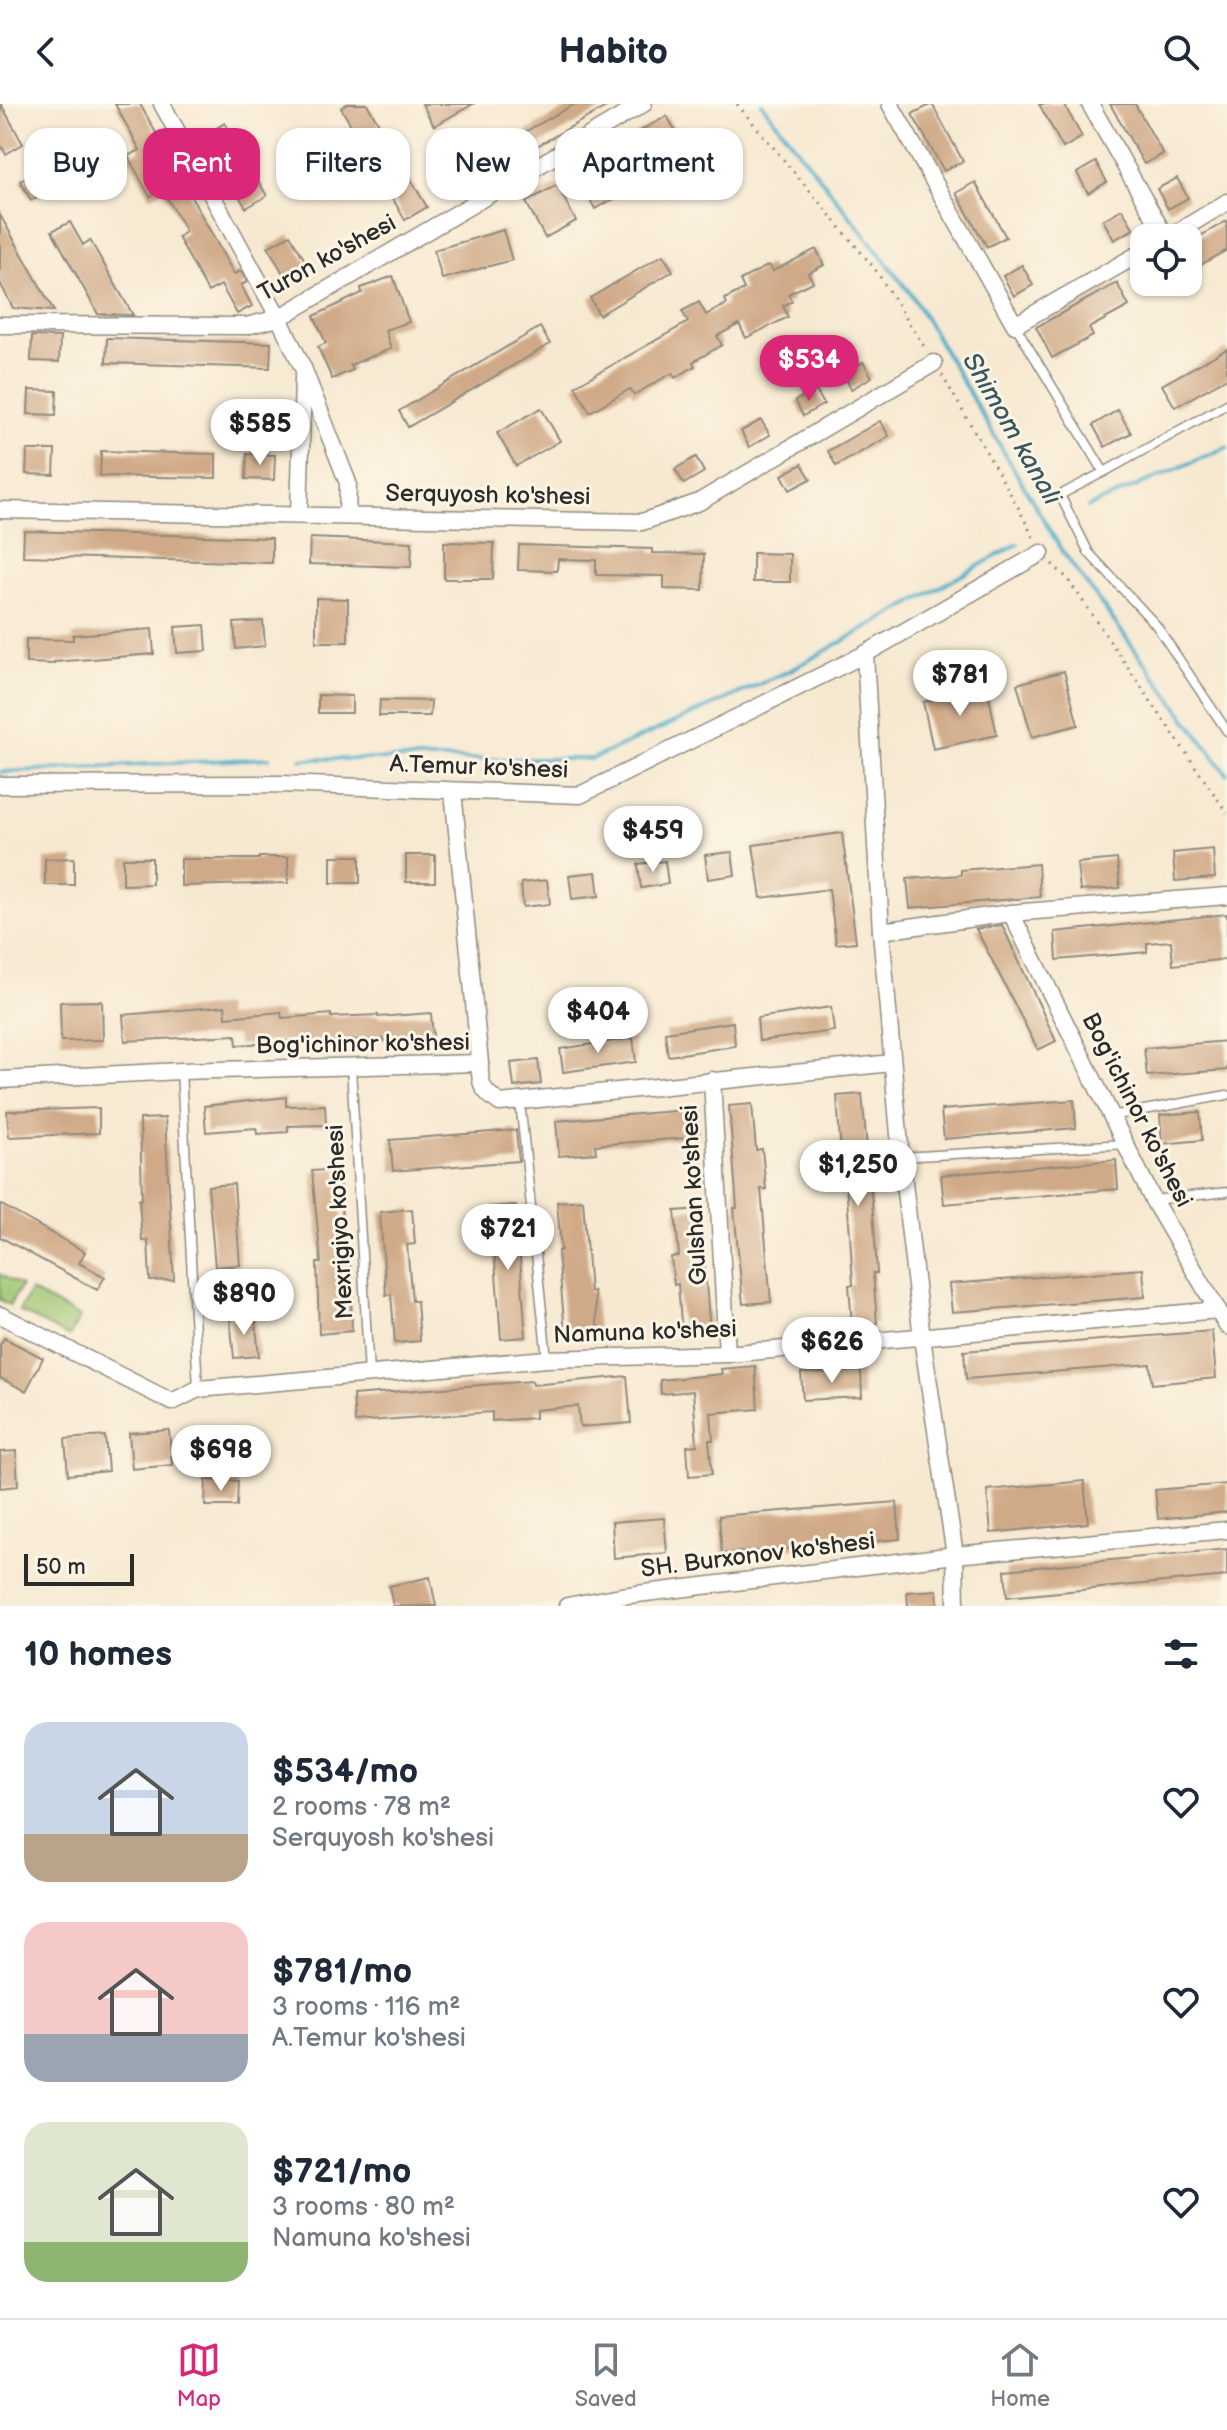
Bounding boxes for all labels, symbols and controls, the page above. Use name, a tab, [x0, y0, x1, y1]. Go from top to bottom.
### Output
icon: back	[24, 30, 68, 74]
icon: search	[1159, 30, 1203, 74]
text: Habito	[559, 31, 668, 74]
chip: Buy	[24, 128, 127, 200]
chip: Rent	[143, 128, 260, 200]
chip: Filters	[276, 128, 410, 200]
chip: New	[426, 128, 539, 200]
chip: Apartment	[555, 128, 743, 200]
street label: Turon ko'shesi	[253, 208, 401, 308]
map controls	[1130, 224, 1202, 296]
button: locate	[1130, 224, 1202, 296]
pin: $534	[762, 335, 856, 403]
text: $534	[778, 345, 840, 376]
water label: Shimom kanali	[955, 348, 1068, 511]
pin: $585	[213, 399, 307, 467]
text: $585	[229, 409, 291, 440]
street label: Serquyosh ko'shesi	[385, 479, 591, 511]
pin: $781	[913, 650, 1007, 718]
text: $781	[931, 660, 989, 691]
street label: A.Temur ko'shesi	[389, 749, 569, 785]
pin: $459	[606, 806, 700, 874]
text: $459	[622, 816, 684, 847]
pin: $404	[551, 987, 645, 1055]
text: $404	[566, 997, 630, 1028]
street label: Bog'ichinor ko'shesi	[1075, 1008, 1199, 1212]
street label: Bog'ichinor ko'shesi	[256, 1028, 470, 1060]
street label: Gulshan ko'shesi	[675, 1104, 713, 1286]
street label: Mexrigiyo ko'shesi	[320, 1124, 360, 1320]
pin: $1,250	[793, 1140, 923, 1208]
text: $1,250	[818, 1150, 898, 1181]
pin: $721	[461, 1204, 555, 1272]
text: $721	[479, 1214, 537, 1245]
pin: $890	[197, 1269, 291, 1337]
text: $890	[212, 1279, 276, 1310]
street label: Namuna ko'shesi	[553, 1314, 737, 1350]
pin: $626	[785, 1317, 879, 1385]
text: $626	[800, 1327, 864, 1358]
pin: $698	[174, 1425, 268, 1493]
text: $698	[189, 1435, 253, 1466]
street label: SH. Burxonov ko'shesi	[639, 1526, 877, 1584]
scale bar	[24, 1550, 134, 1586]
text: 50 m	[36, 1554, 86, 1581]
icon: filters	[1159, 1632, 1203, 1676]
text: 10 homes	[24, 1634, 172, 1675]
text: $534/mo	[272, 1751, 418, 1792]
icon: home	[88, 1754, 184, 1850]
icon: heart	[1159, 1780, 1203, 1824]
text: 2 rooms · 78 m²	[272, 1792, 451, 1823]
text: Serquyosh ko'shesi	[272, 1823, 494, 1854]
text: $781/mo	[272, 1951, 412, 1992]
icon: home	[88, 1954, 184, 2050]
icon: heart	[1159, 1980, 1203, 2024]
text: 3 rooms · 116 m²	[272, 1992, 461, 2023]
text: A.Temur ko'shesi	[272, 2023, 466, 2054]
text: $721/mo	[272, 2151, 411, 2192]
icon: home	[88, 2154, 184, 2250]
icon: heart	[1159, 2180, 1203, 2224]
text: 3 rooms · 80 m²	[272, 2192, 455, 2223]
text: Namuna ko'shesi	[272, 2223, 471, 2254]
tab: Map	[177, 2338, 221, 2413]
tab: Saved	[575, 2338, 637, 2413]
tab: Home	[990, 2338, 1050, 2413]

